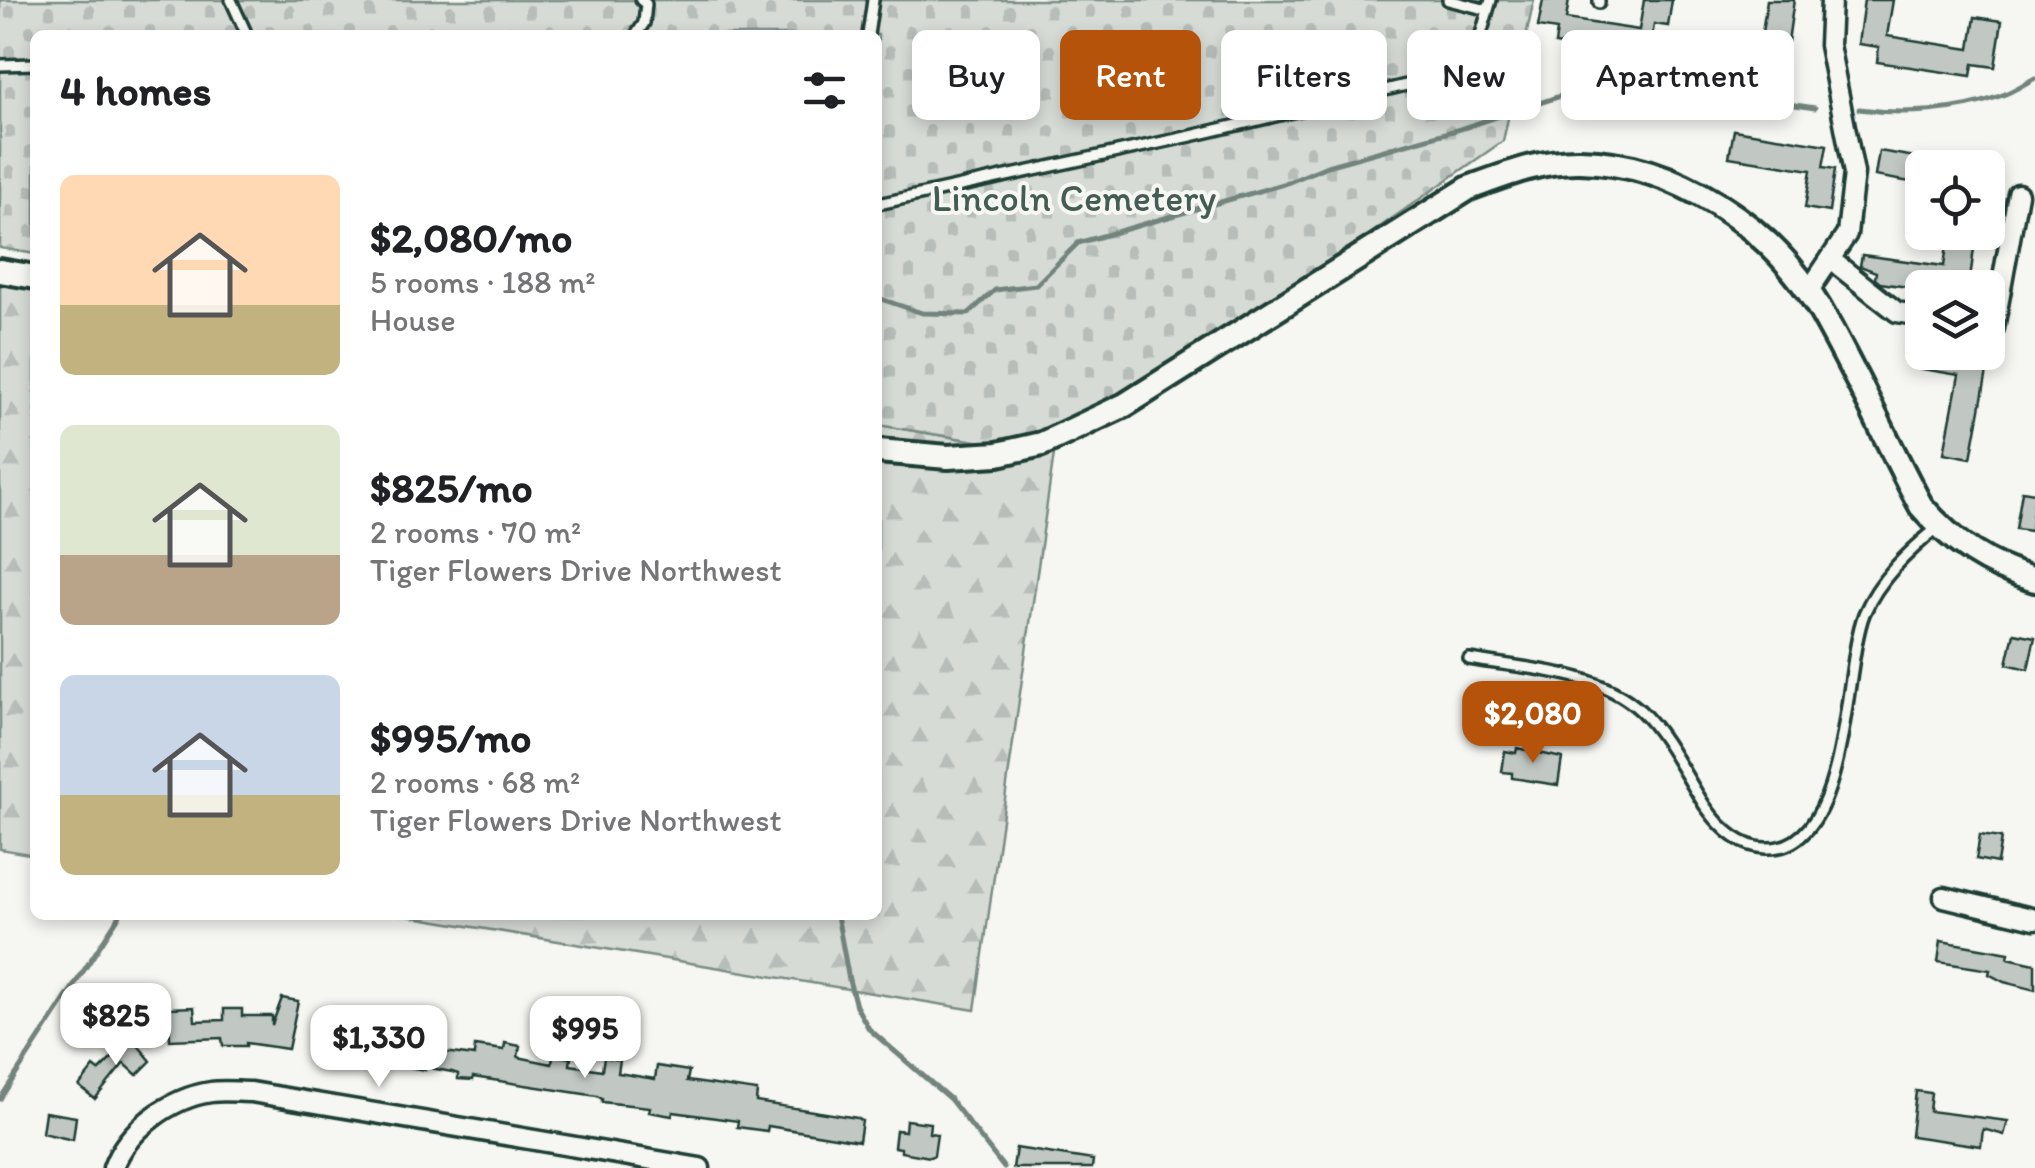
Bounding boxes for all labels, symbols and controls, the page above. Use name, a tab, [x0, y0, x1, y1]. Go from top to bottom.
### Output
chip: Buy	[912, 30, 1040, 120]
chip: Rent	[1060, 30, 1201, 120]
chip: Filters	[1221, 30, 1387, 120]
chip: New	[1407, 30, 1541, 120]
chip: Apartment	[1561, 30, 1794, 120]
icon: filters	[797, 63, 852, 118]
text: 4 homes	[60, 65, 211, 116]
map controls	[1905, 150, 2005, 370]
button: locate	[1905, 150, 2005, 250]
park label: Lincoln Cemetery	[932, 175, 1216, 221]
text: $2,080/mo	[370, 212, 572, 263]
icon: home	[140, 215, 260, 335]
text: 5 rooms · 188 m²	[370, 263, 596, 301]
button: layers	[1905, 270, 2005, 370]
text: House	[370, 301, 456, 339]
text: $825/mo	[370, 462, 533, 513]
icon: home	[140, 465, 260, 585]
text: 2 rooms · 70 m²	[370, 513, 581, 551]
text: Tiger Flowers Drive Northwest	[370, 551, 781, 589]
pin: $2,080	[1452, 681, 1614, 766]
text: $2,080	[1484, 694, 1582, 732]
text: $995/mo	[370, 712, 532, 763]
icon: home	[140, 715, 260, 835]
text: 2 rooms · 68 m²	[370, 763, 580, 801]
text: Tiger Flowers Drive Northwest	[370, 801, 781, 839]
pin: $825	[57, 983, 175, 1068]
text: $825	[82, 996, 150, 1034]
pin: $995	[526, 996, 644, 1081]
pin: $1,330	[298, 1005, 460, 1090]
text: $995	[552, 1009, 618, 1047]
text: $1,330	[332, 1018, 426, 1056]

